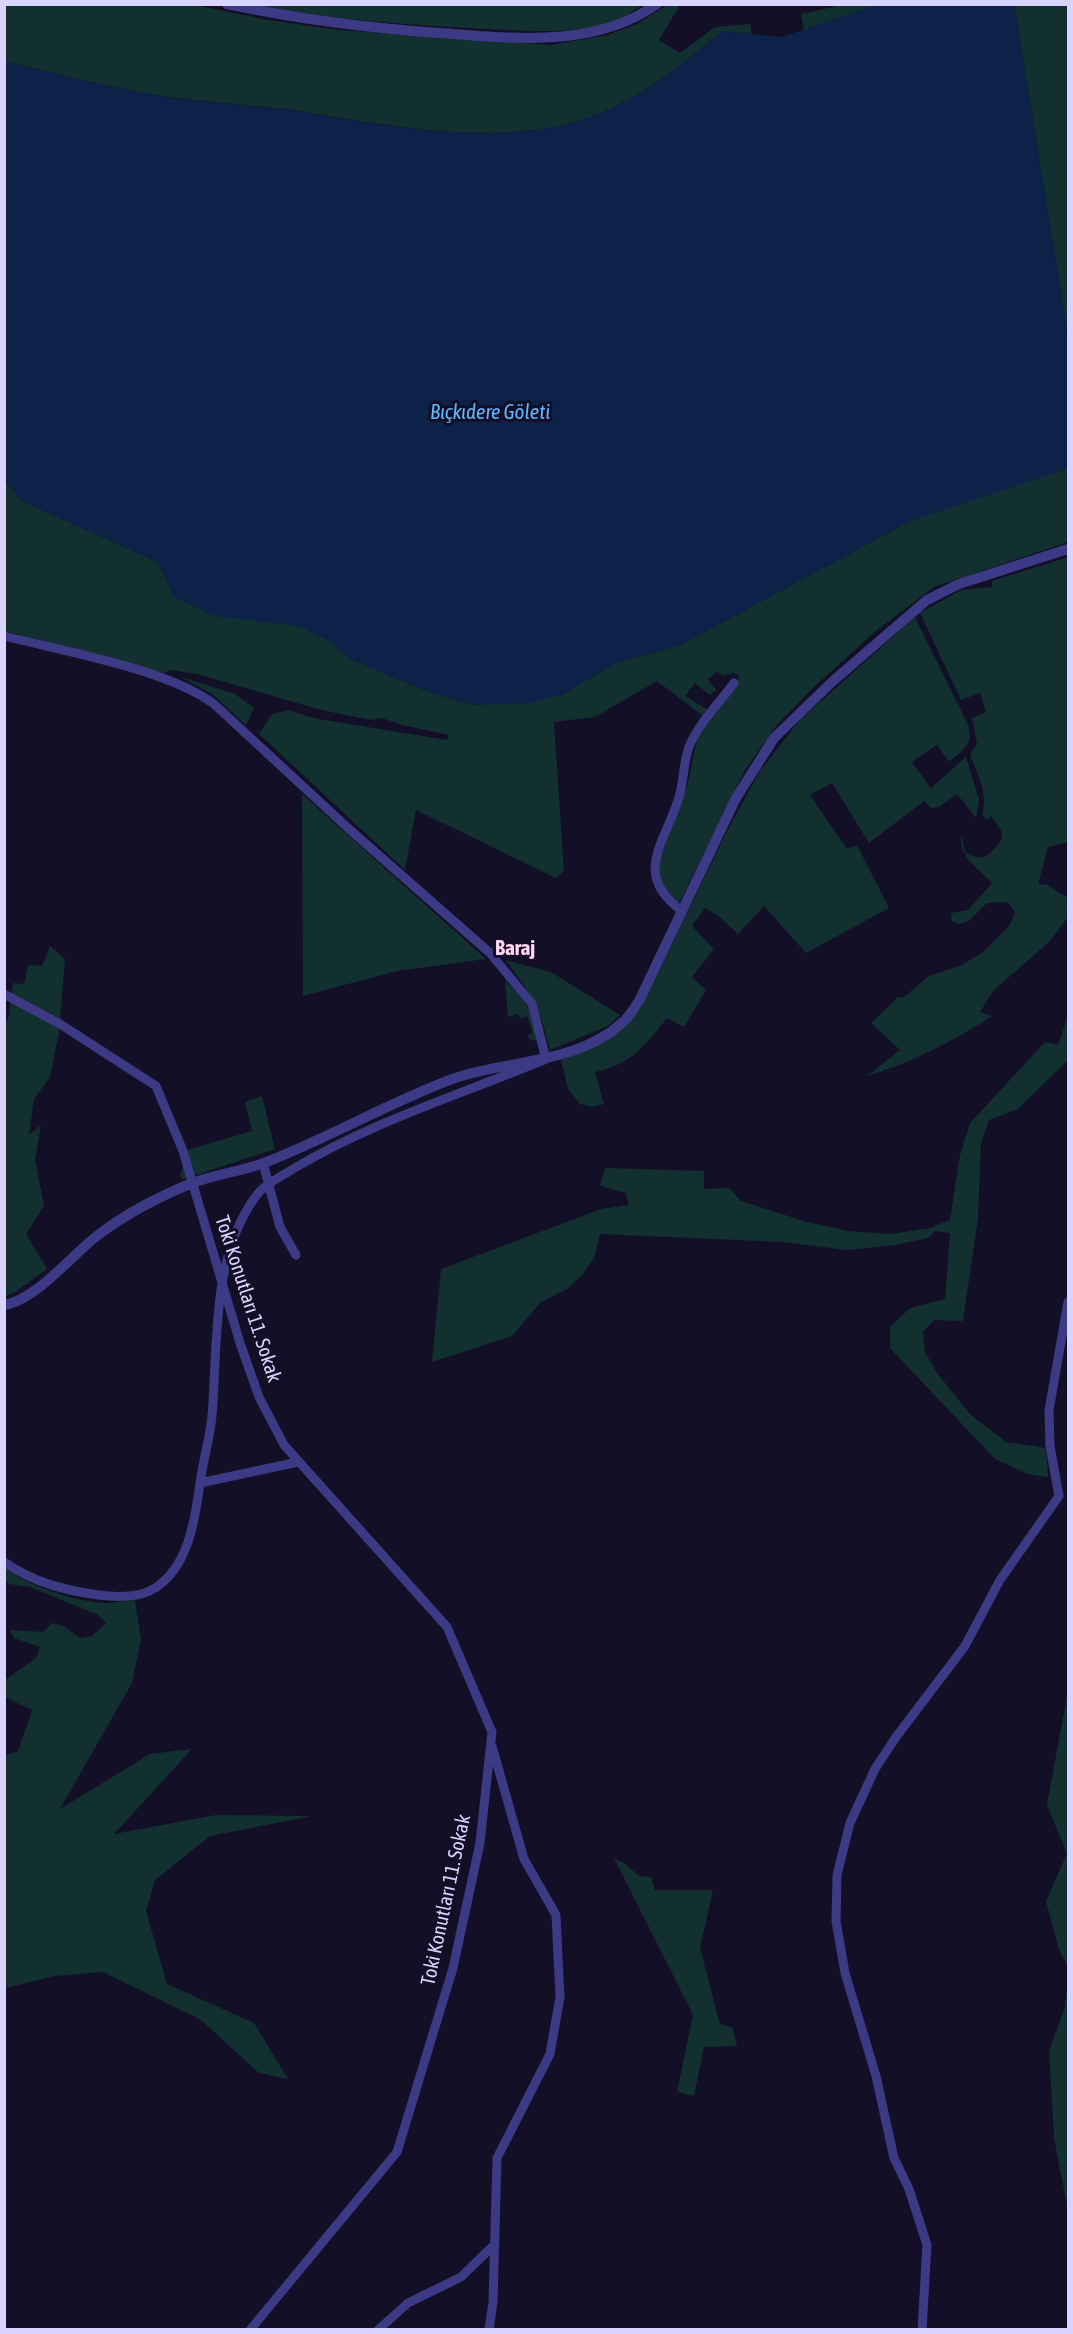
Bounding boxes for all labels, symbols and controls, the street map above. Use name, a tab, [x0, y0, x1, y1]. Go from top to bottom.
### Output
water label: Bıçkıdere Göleti	[430, 399, 550, 425]
district label: Baraj	[495, 935, 535, 961]
street label: Toki Konutları 11. Sokak	[210, 1213, 286, 1385]
street label: Toki Konutları 11. Sokak	[416, 1812, 476, 1988]

